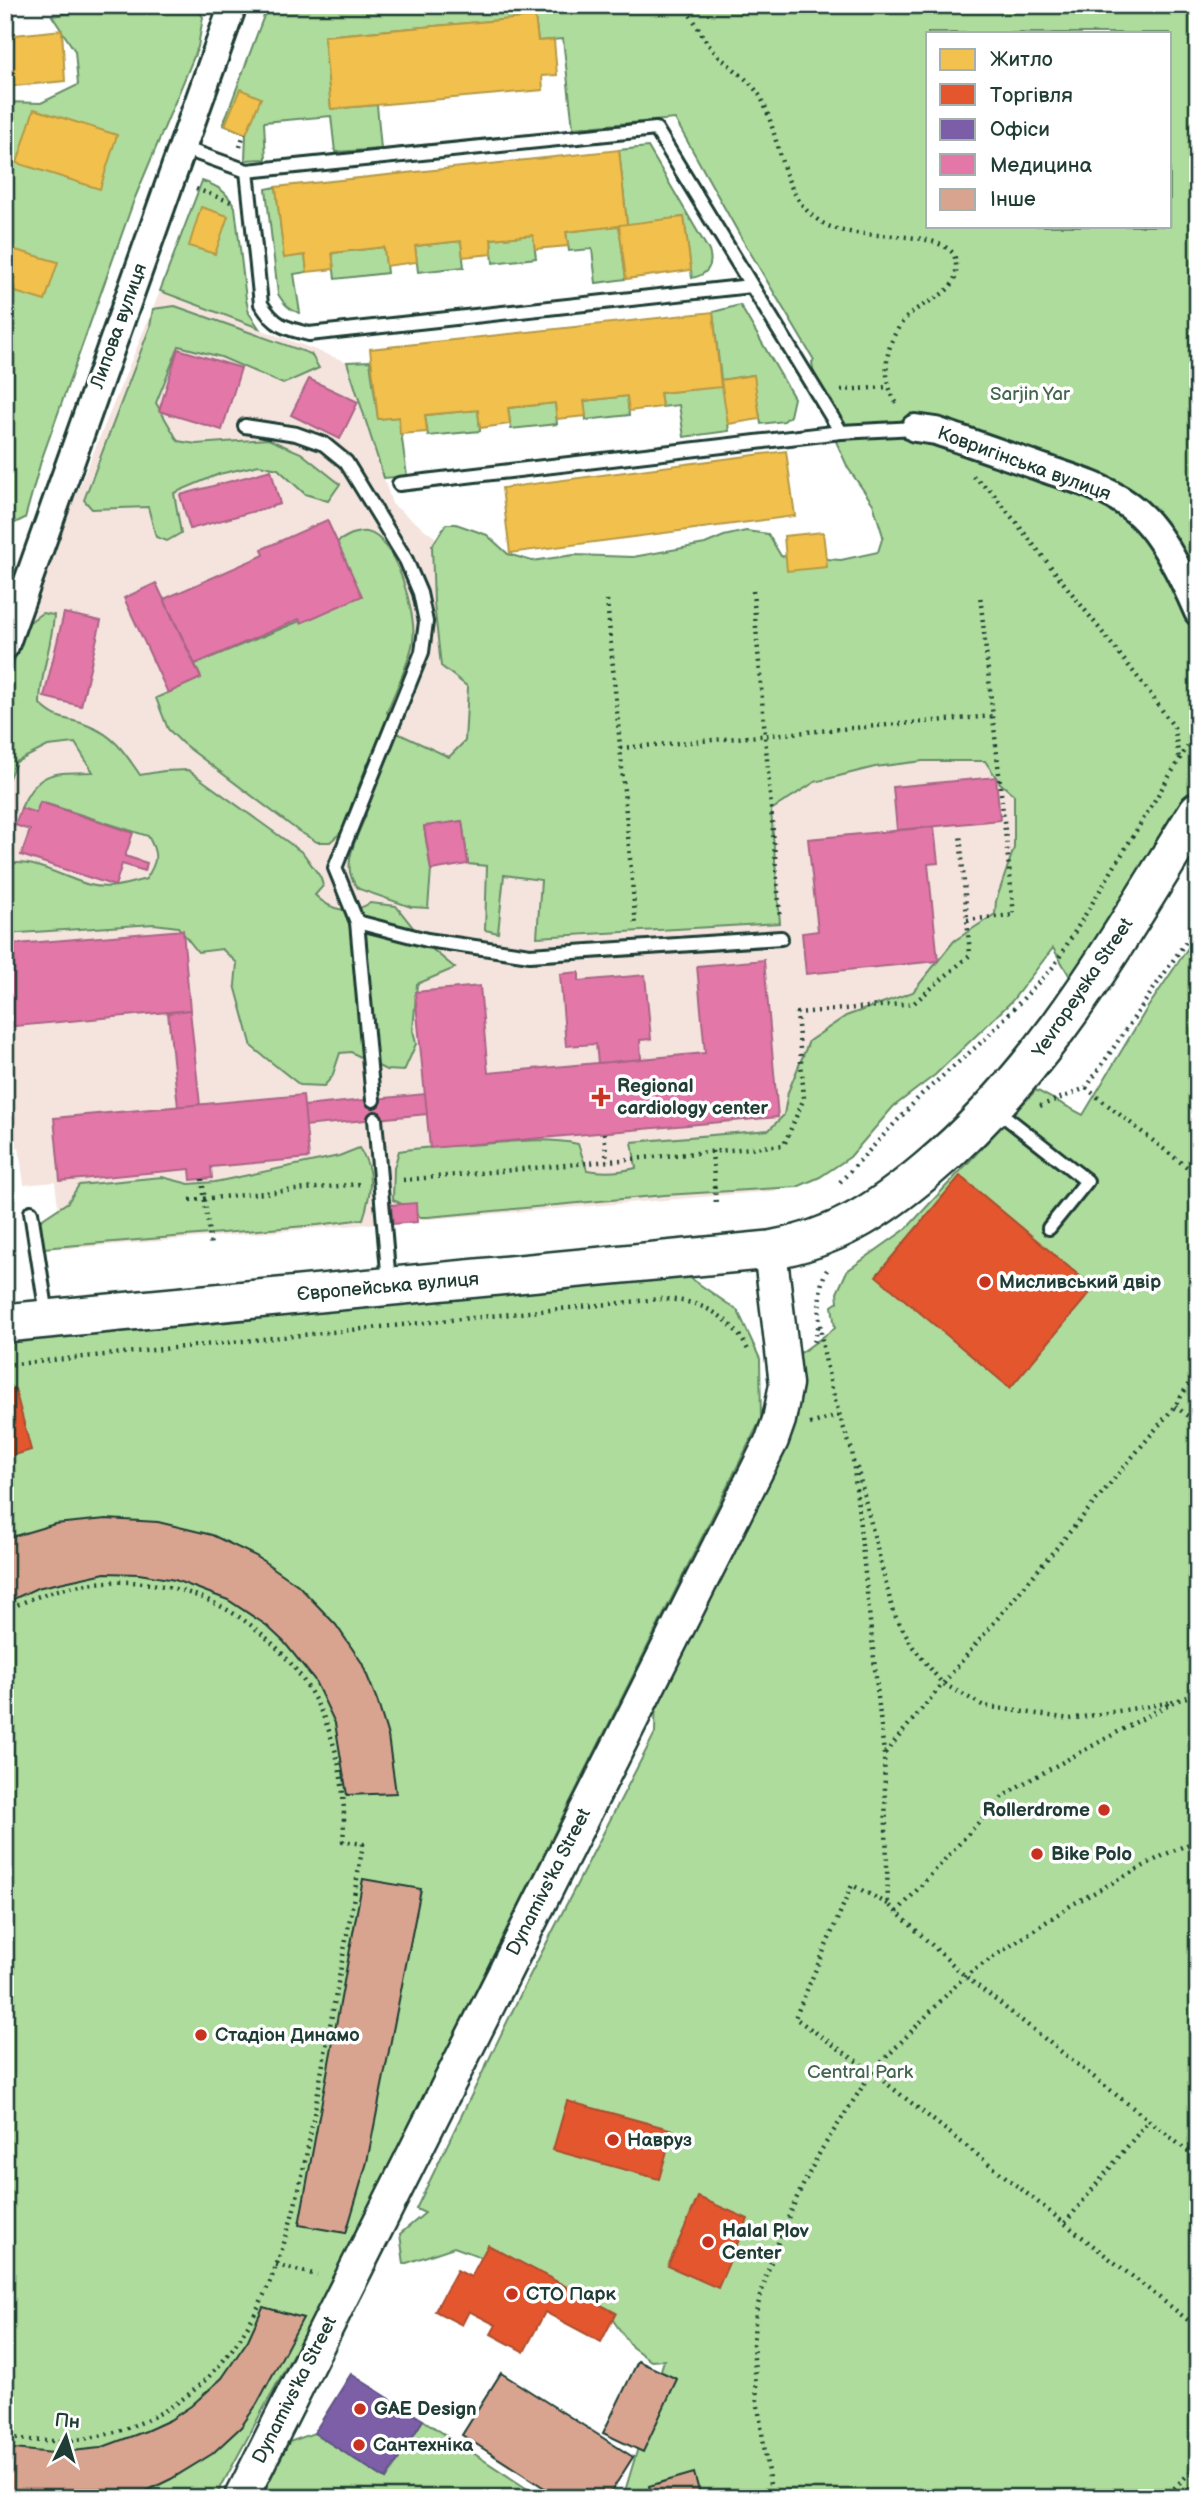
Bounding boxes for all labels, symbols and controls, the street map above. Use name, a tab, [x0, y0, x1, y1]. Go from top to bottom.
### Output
legend	[926, 32, 1172, 228]
text: Житло	[990, 47, 1053, 72]
text: Торгівля	[990, 83, 1073, 108]
text: Офіси	[990, 117, 1050, 142]
text: Медицина	[990, 153, 1093, 178]
text: Інше	[990, 187, 1036, 212]
street label: Липова вулиця	[85, 260, 152, 393]
park label: Sarjin Yar	[990, 383, 1071, 406]
street label: Ковригінська вулиця	[934, 422, 1114, 506]
street label: Yevropeyska Street	[1027, 914, 1138, 1063]
place label: Regional cardiology center	[617, 1075, 769, 1120]
marker: Regional cardiology center	[591, 1087, 611, 1107]
street label: Європейська вулиця	[296, 1268, 480, 1306]
place label: Мисливський двір	[999, 1271, 1162, 1294]
marker: Мисливський двір	[977, 1274, 993, 1290]
place label: Rollerdrome	[982, 1799, 1090, 1822]
marker: Rollerdrome	[1096, 1802, 1112, 1818]
street label: Dynamivs'ka Street	[502, 1804, 596, 1959]
place label: Bike Polo	[1051, 1843, 1132, 1866]
marker: Bike Polo	[1029, 1846, 1045, 1862]
place label: Стадіон Динамо	[215, 2024, 360, 2047]
marker: Стадіон Динамо	[193, 2027, 209, 2043]
park label: Central Park	[807, 2061, 914, 2084]
place label: Навруз	[627, 2129, 692, 2152]
marker: Навруз	[605, 2132, 621, 2148]
place label: Halal Plov Center	[722, 2220, 809, 2265]
marker: Halal Plov Center	[700, 2234, 716, 2250]
place label: СТО Парк	[526, 2283, 617, 2306]
marker: СТО Парк	[504, 2286, 520, 2302]
street label: Dynamivs'ka Street	[248, 2312, 342, 2467]
place label: GAE Design	[374, 2398, 477, 2421]
marker: GAE Design	[352, 2401, 368, 2417]
north arrow	[32, 2402, 102, 2472]
text: Пн	[54, 2409, 81, 2434]
place label: Сантехніка	[373, 2434, 474, 2457]
marker: Сантехніка	[351, 2437, 367, 2453]

